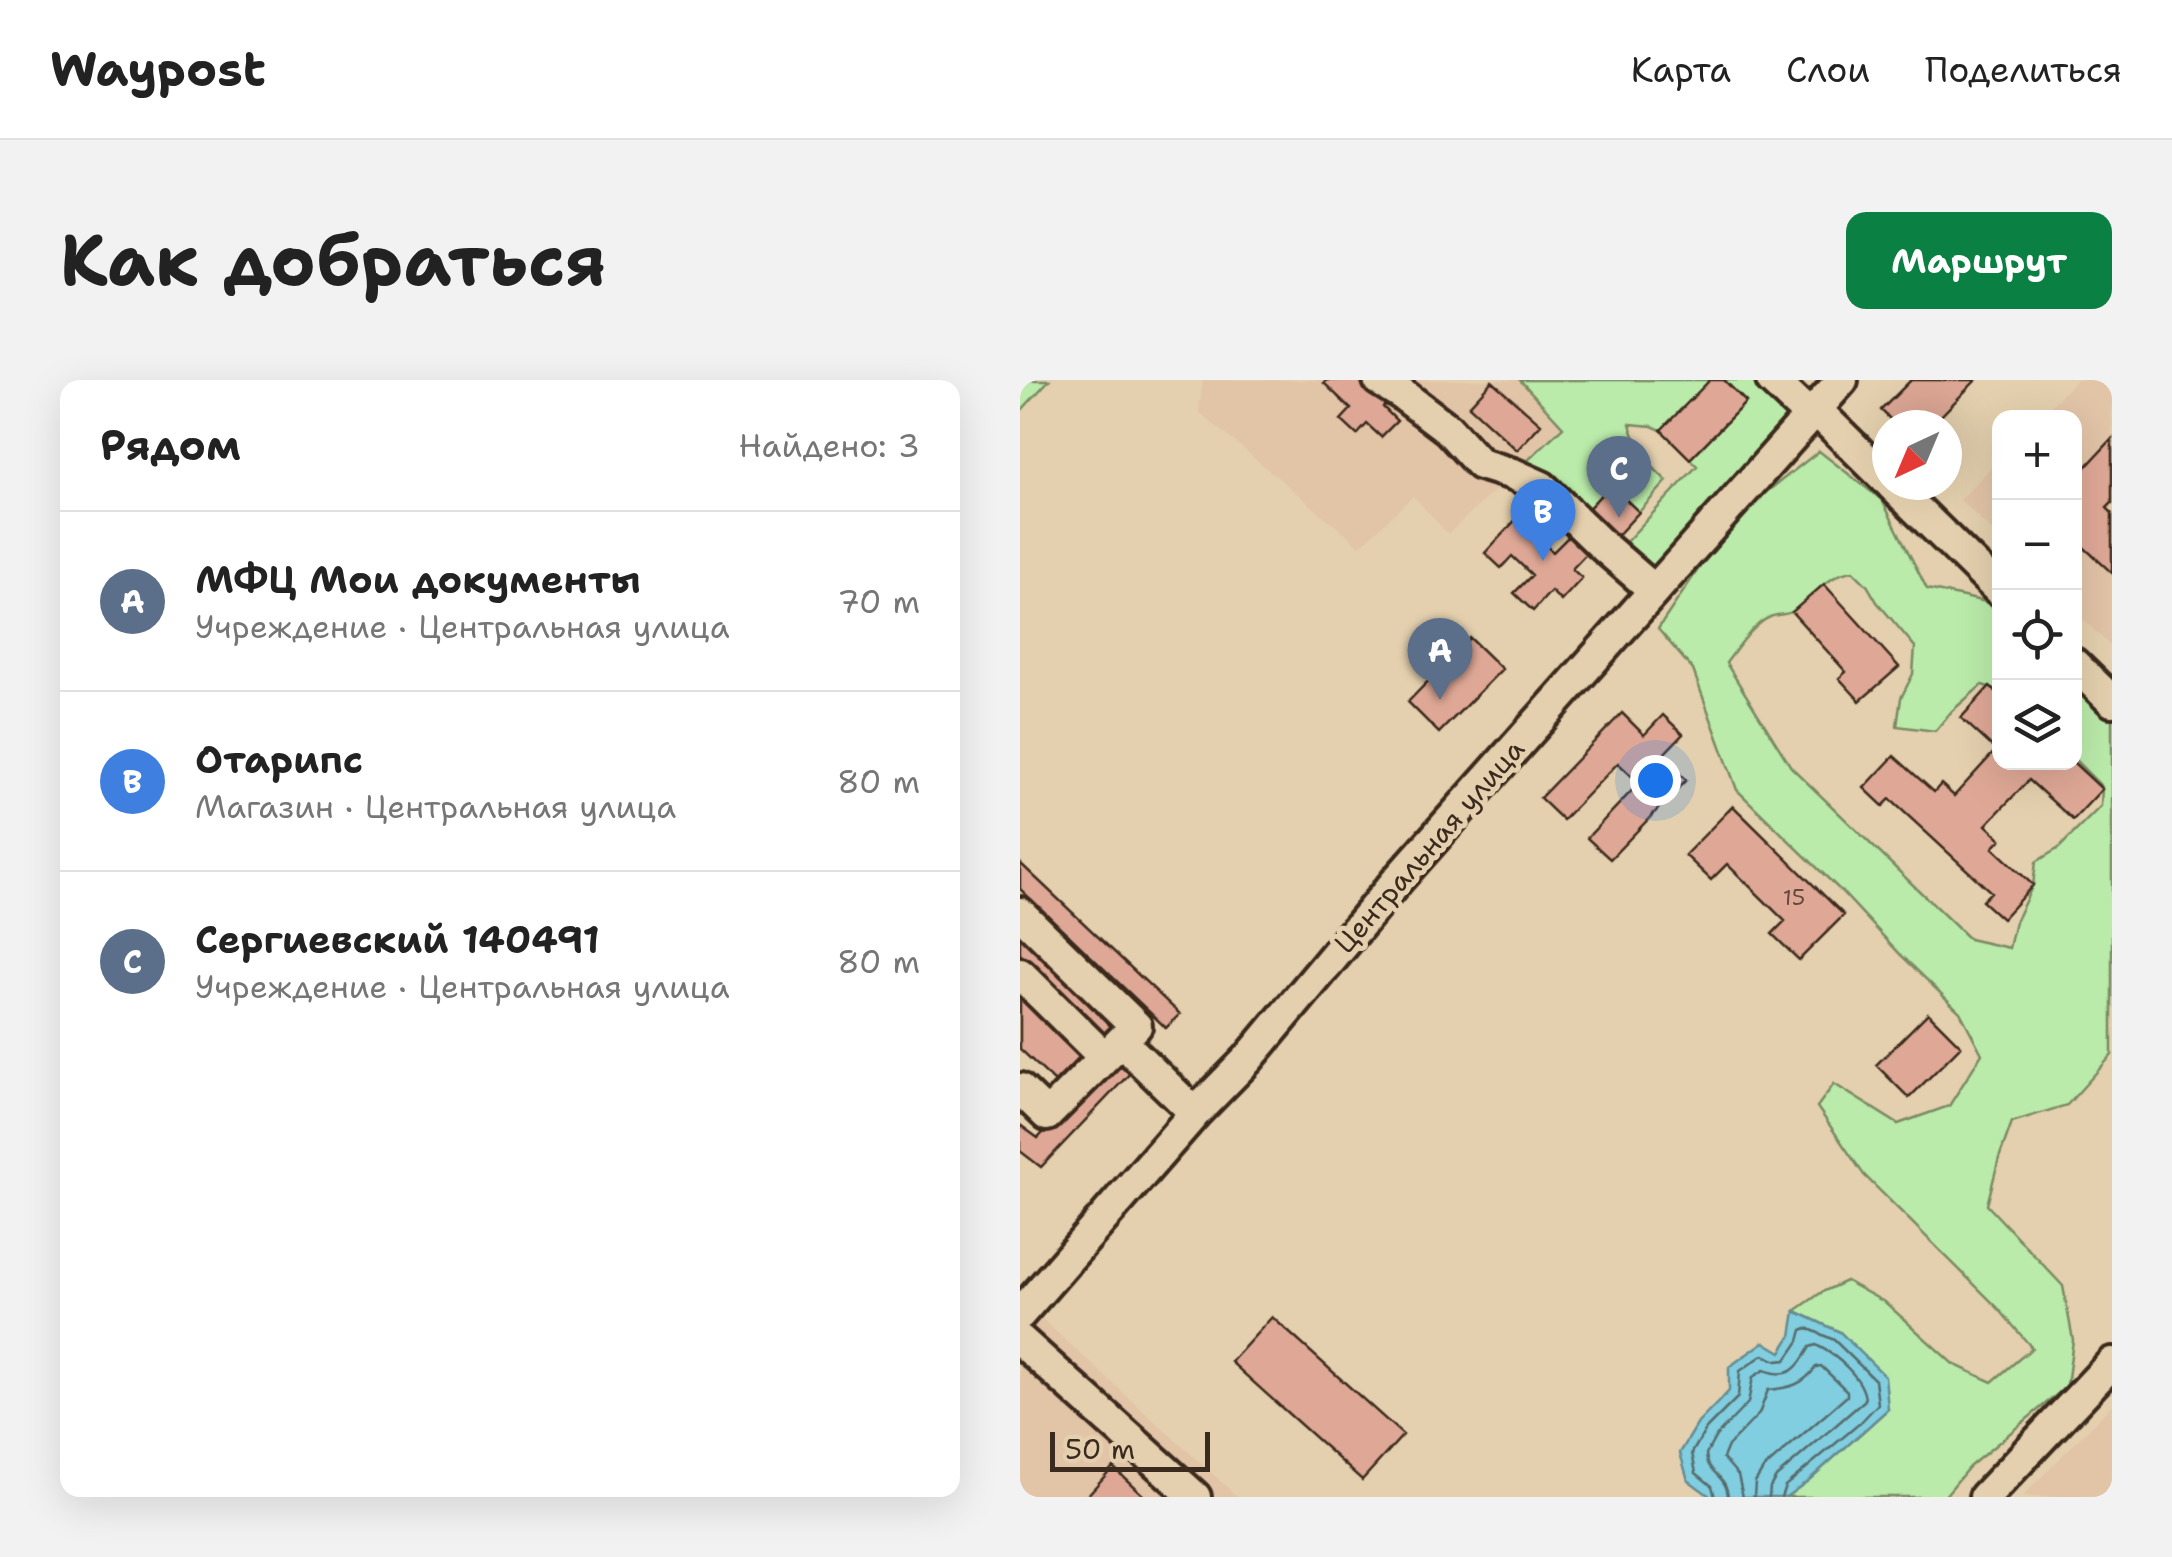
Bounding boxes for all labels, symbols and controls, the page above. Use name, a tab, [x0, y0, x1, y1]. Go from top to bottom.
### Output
text: Waypost	[50, 37, 266, 101]
text: Карта	[1631, 46, 1731, 93]
text: Слои	[1786, 46, 1870, 93]
text: Поделиться	[1925, 46, 2122, 93]
button: Маршрут	[1846, 212, 2112, 309]
text: Как добраться	[60, 214, 606, 307]
north arrow	[1872, 410, 1962, 500]
map controls	[1992, 410, 2082, 770]
button: +	[1992, 410, 2082, 500]
text: Рядом	[100, 417, 241, 473]
text: Найдено: 3	[739, 424, 920, 467]
pin: C	[1586, 436, 1652, 518]
pin: B	[1510, 479, 1576, 561]
button: −	[1992, 500, 2082, 590]
text: МФЦ Мои документы	[195, 554, 641, 605]
text: A	[120, 580, 145, 623]
text: 70 m	[837, 580, 920, 623]
button: locate	[1992, 590, 2082, 680]
text: Учреждение · Центральная улица	[195, 605, 730, 648]
pin: A	[1408, 618, 1472, 700]
button: layers	[1992, 680, 2082, 770]
street label: Центральная улица	[1325, 731, 1533, 961]
text: Отарипс	[195, 734, 363, 785]
your location	[1630, 755, 1681, 806]
text: B	[123, 760, 142, 803]
text: 80 m	[837, 760, 920, 803]
text: Магазин · Центральная улица	[195, 785, 676, 828]
house number: 15	[1783, 883, 1805, 912]
text: Сергиевский 140491	[195, 914, 600, 965]
text: C	[123, 940, 142, 983]
text: 80 m	[837, 940, 920, 983]
text: Учреждение · Центральная улица	[195, 965, 730, 1008]
scale bar	[1050, 1427, 1210, 1472]
text: 50 m	[1065, 1430, 1135, 1468]

